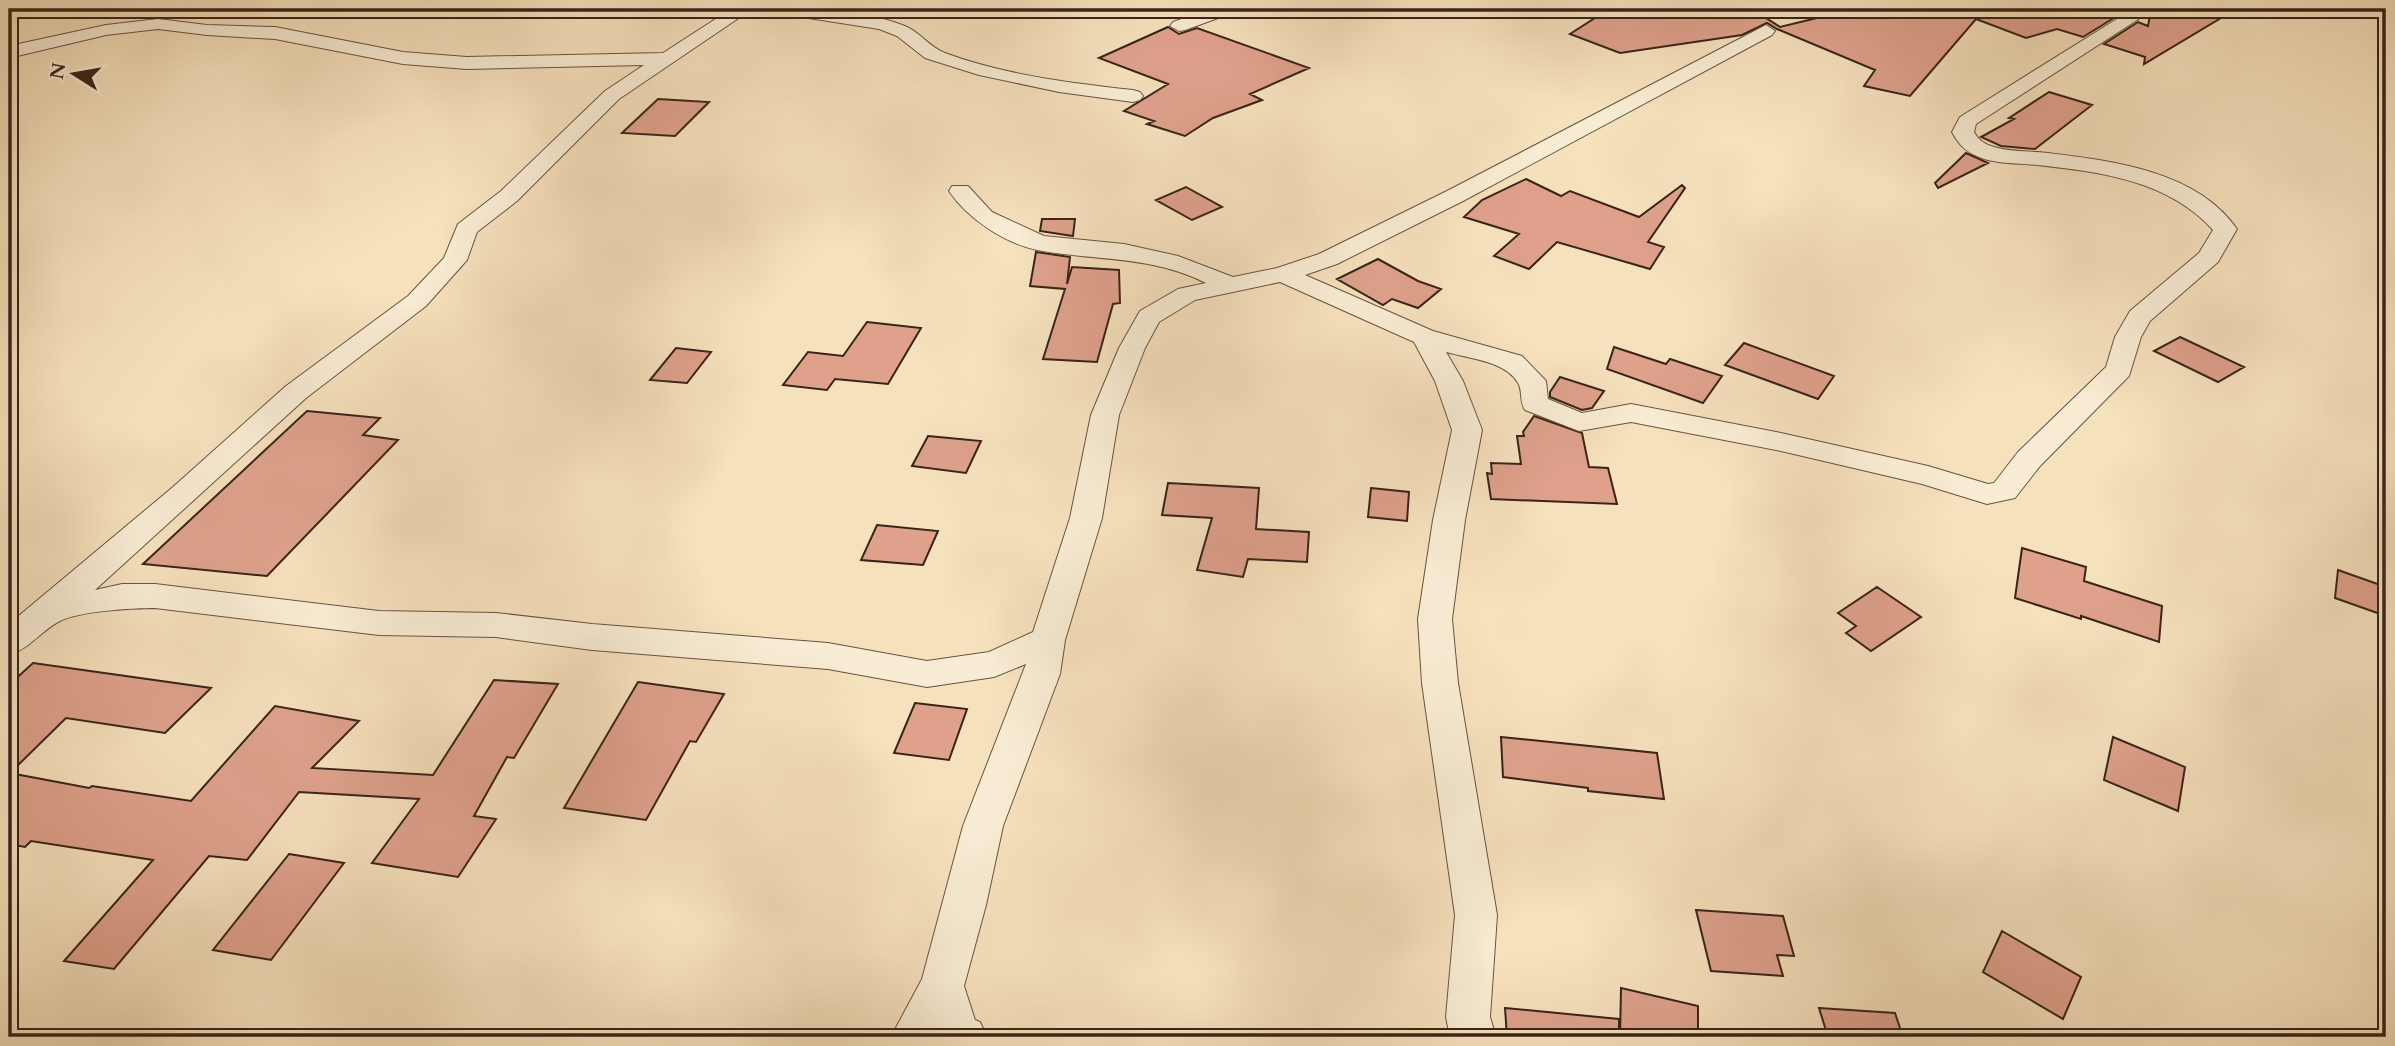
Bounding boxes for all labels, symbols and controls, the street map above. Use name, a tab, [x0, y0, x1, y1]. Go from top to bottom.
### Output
north arrow	[38, 38, 108, 108]
text: N	[44, 60, 73, 82]

